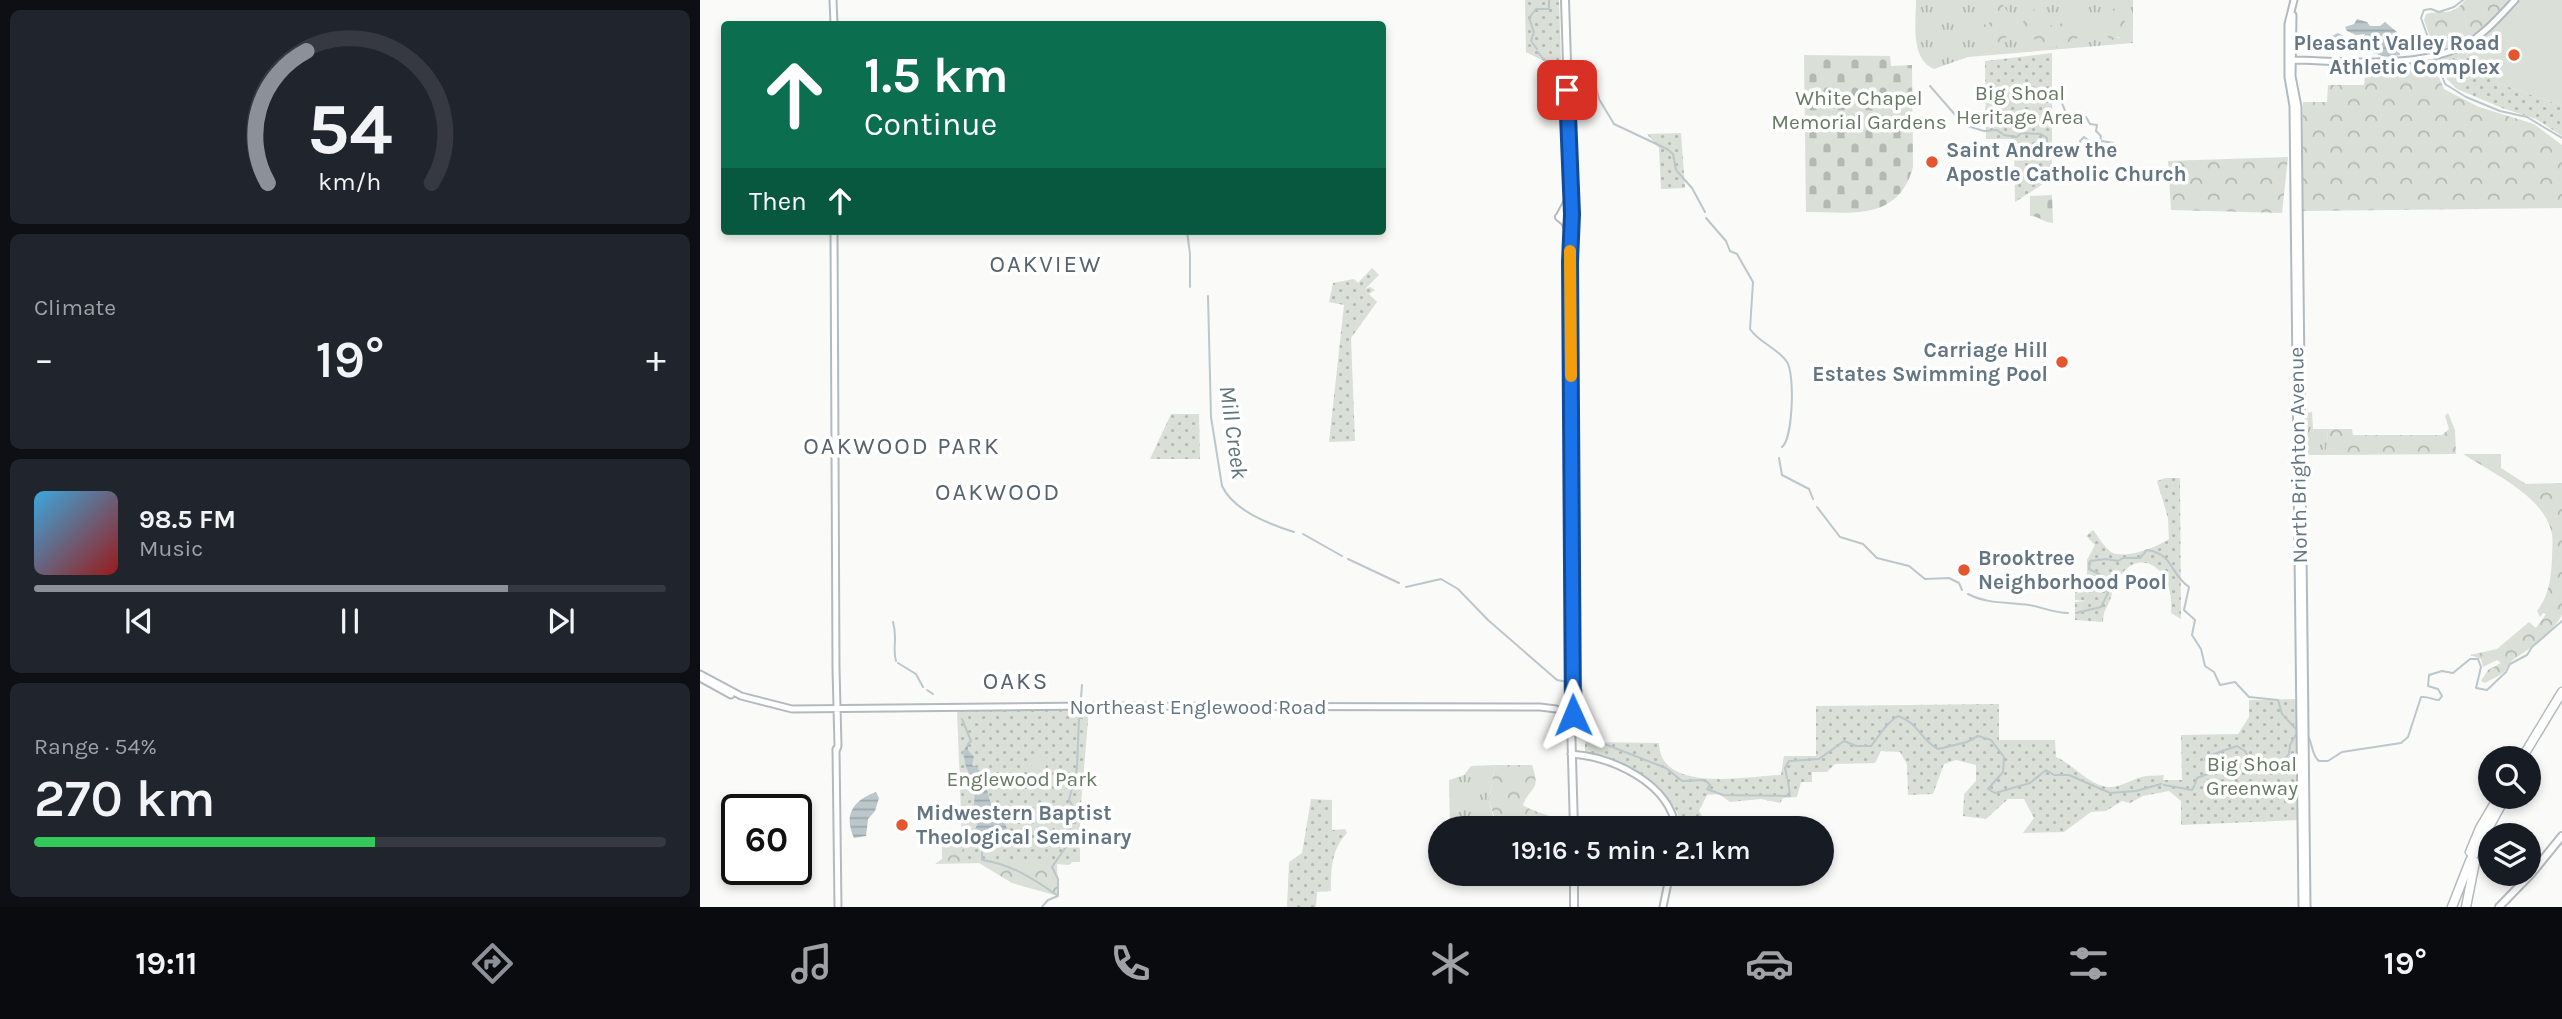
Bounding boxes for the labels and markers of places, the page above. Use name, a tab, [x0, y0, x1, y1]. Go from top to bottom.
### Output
place label: Pleasant Valley Road Athletic Complex	[2293, 31, 2500, 79]
marker: Pleasant Valley Road Athletic Complex	[2506, 47, 2522, 63]
pin	[1537, 60, 1597, 120]
place label: Saint Andrew the Apostle Catholic Church	[1946, 138, 2187, 186]
marker: Saint Andrew the Apostle Catholic Church	[1924, 154, 1940, 170]
place label: Carriage Hill Estates Swimming Pool	[1812, 338, 2048, 386]
marker: Carriage Hill Estates Swimming Pool	[2054, 354, 2070, 370]
place label: Brooktree Neighborhood Pool	[1978, 546, 2167, 594]
marker: Brooktree Neighborhood Pool	[1956, 562, 1972, 578]
place label: Midwestern Baptist Theological Seminary	[916, 801, 1132, 849]
marker: Midwestern Baptist Theological Seminary	[894, 817, 910, 833]

